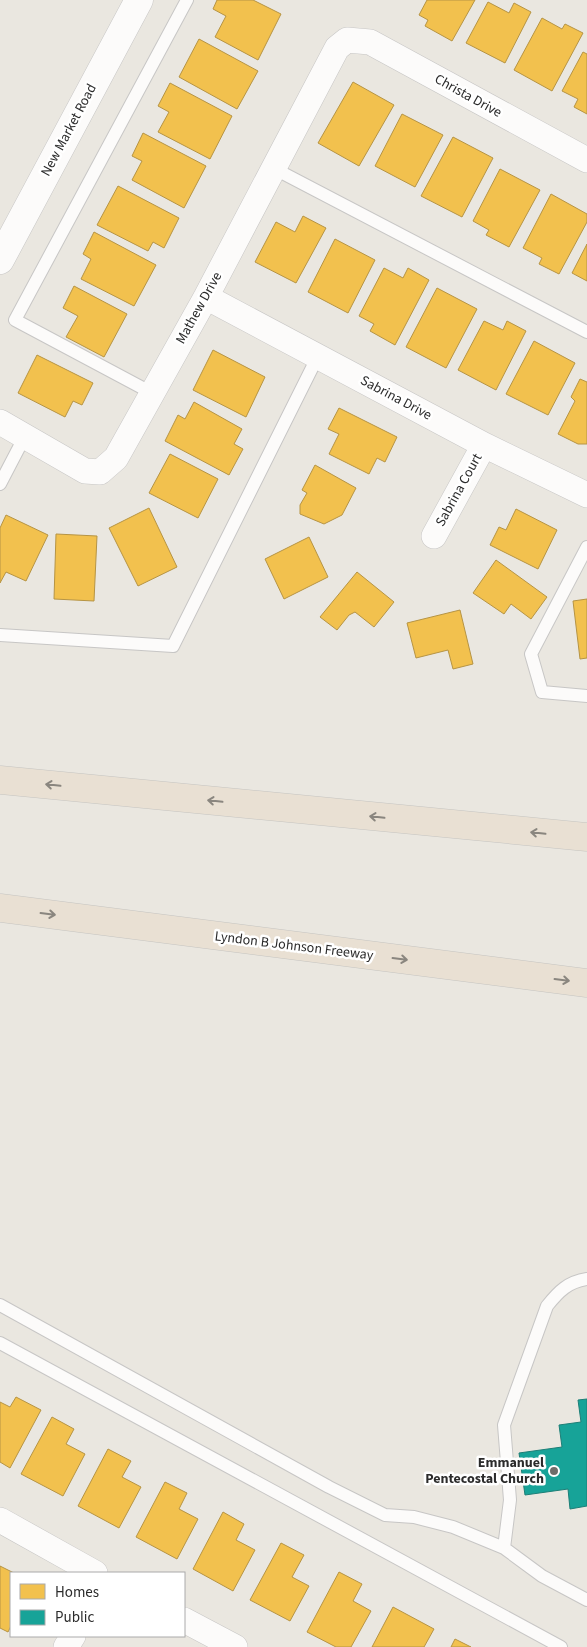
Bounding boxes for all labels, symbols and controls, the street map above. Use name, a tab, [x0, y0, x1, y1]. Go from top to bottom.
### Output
street label: Christa Drive	[431, 69, 505, 123]
street label: New Market Road	[36, 80, 102, 180]
street label: Mathew Drive	[171, 268, 227, 348]
street label: Sabrina Drive	[357, 371, 435, 425]
street label: Sabrina Court	[431, 450, 487, 530]
one-way arrow	[46, 780, 62, 790]
one-way arrow	[207, 796, 223, 806]
one-way arrow	[369, 812, 385, 822]
one-way arrow	[531, 828, 547, 838]
one-way arrow	[40, 909, 56, 919]
street label: Lyndon B Johnson Freeway	[214, 926, 375, 966]
one-way arrow	[392, 954, 408, 964]
one-way arrow	[553, 975, 569, 985]
place label: Emmanuel Pentecostal Church	[425, 1453, 544, 1489]
marker: Emmanuel Pentecostal Church	[548, 1465, 560, 1477]
legend	[10, 1572, 185, 1637]
text: Homes	[55, 1582, 99, 1603]
text: Public	[55, 1607, 94, 1628]

